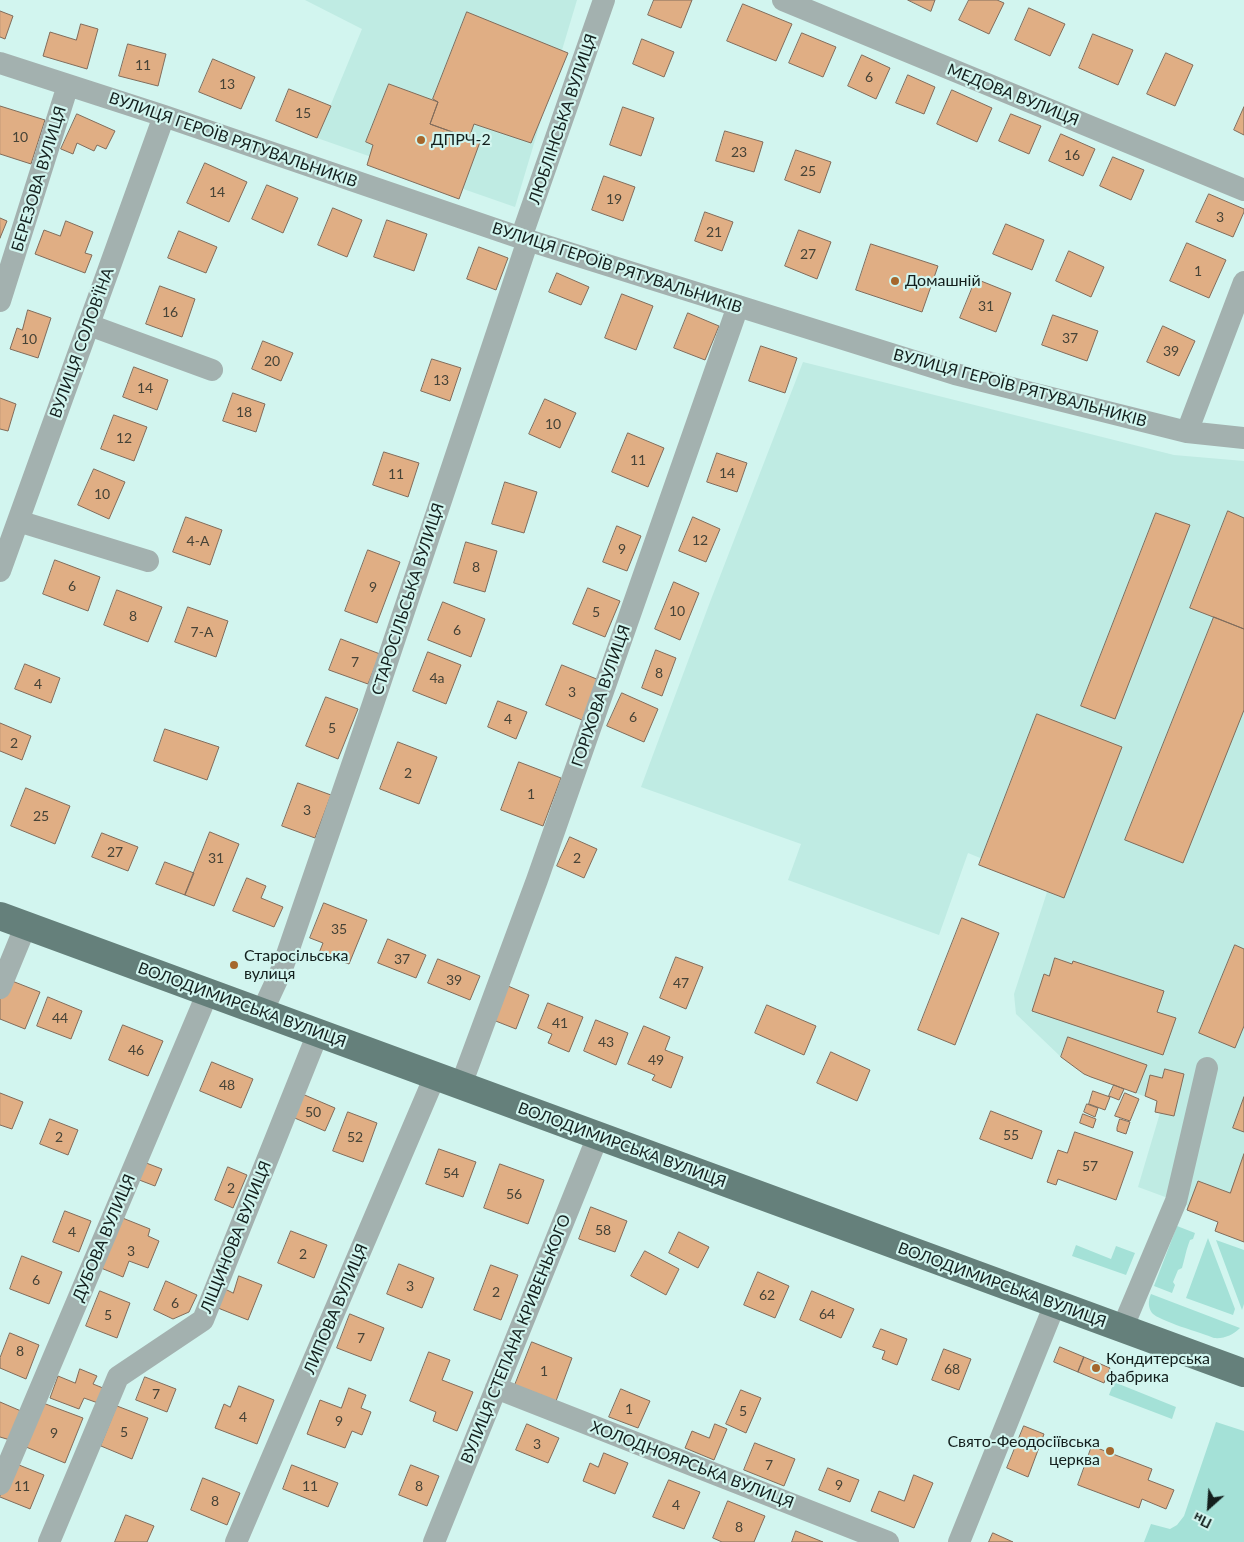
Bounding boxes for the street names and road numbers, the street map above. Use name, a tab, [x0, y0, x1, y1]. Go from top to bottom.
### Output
street label: ЛЮБЛІНСЬКА ВУЛИЦЯ	[525, 31, 601, 207]
street label: МЕДОВА ВУЛИЦЯ	[944, 60, 1082, 130]
street label: ВУЛИЦЯ ГЕРОЇВ РЯТУВАЛЬНИКІВ	[106, 88, 360, 192]
street label: БЕРЕЗОВА ВУЛИЦЯ	[8, 104, 70, 254]
street label: ВУЛИЦЯ ГЕРОЇВ РЯТУВАЛЬНИКІВ	[490, 218, 744, 318]
street label: ВУЛИЦЯ СОЛОВ'ЇНА	[46, 265, 118, 421]
street label: ВУЛИЦЯ ГЕРОЇВ РЯТУВАЛЬНИКІВ	[891, 345, 1149, 431]
street label: СТАРОСІЛЬСЬКА ВУЛИЦЯ	[368, 500, 448, 698]
street label: ГОРІХОВА ВУЛИЦЯ	[568, 622, 634, 770]
street label: ВОЛОДИМИРСЬКА ВУЛИЦЯ	[135, 958, 349, 1052]
street label: ВОЛОДИМИРСЬКА ВУЛИЦЯ	[515, 1098, 729, 1192]
street label: ЛІЩИНОВА ВУЛИЦЯ	[197, 1158, 275, 1316]
street label: ДУБОВА ВУЛИЦЯ	[69, 1172, 139, 1304]
street label: ВУЛИЦЯ СТЕПАНА КРИВЕНЬКОГО	[457, 1212, 575, 1466]
street label: ВОЛОДИМИРСЬКА ВУЛИЦЯ	[895, 1238, 1109, 1332]
street label: ЛИПОВА ВУЛИЦЯ	[300, 1241, 372, 1377]
street label: ХОЛОДНОЯРСЬКА ВУЛИЦЯ	[588, 1417, 796, 1513]

